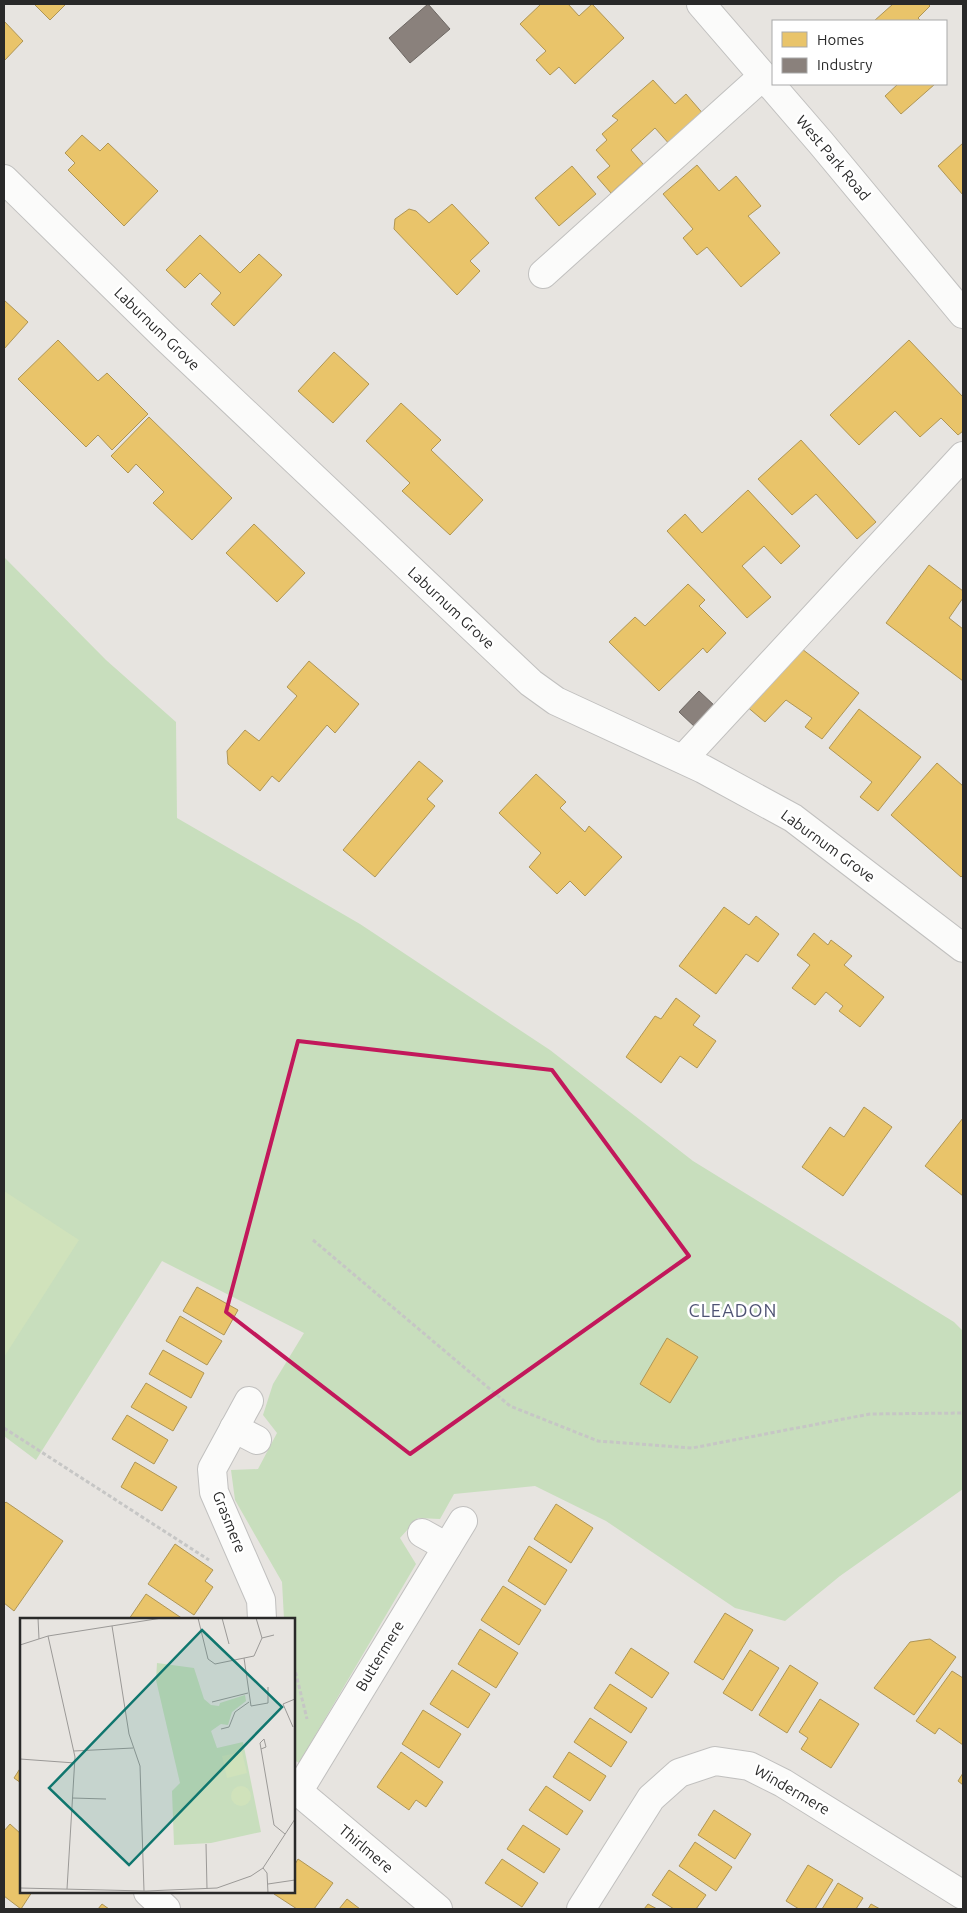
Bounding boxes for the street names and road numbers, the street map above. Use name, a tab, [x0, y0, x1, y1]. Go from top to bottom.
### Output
street label: West Park Road	[793, 112, 874, 204]
street label: Laburnum Grove	[111, 284, 203, 374]
street label: Laburnum Grove	[405, 563, 498, 652]
street label: Laburnum Grove	[778, 806, 879, 885]
street label: Grasmere	[209, 1488, 250, 1555]
street label: Buttermere	[352, 1618, 407, 1694]
street label: Windermere	[751, 1761, 833, 1818]
street label: Thirlmere	[336, 1821, 397, 1876]

